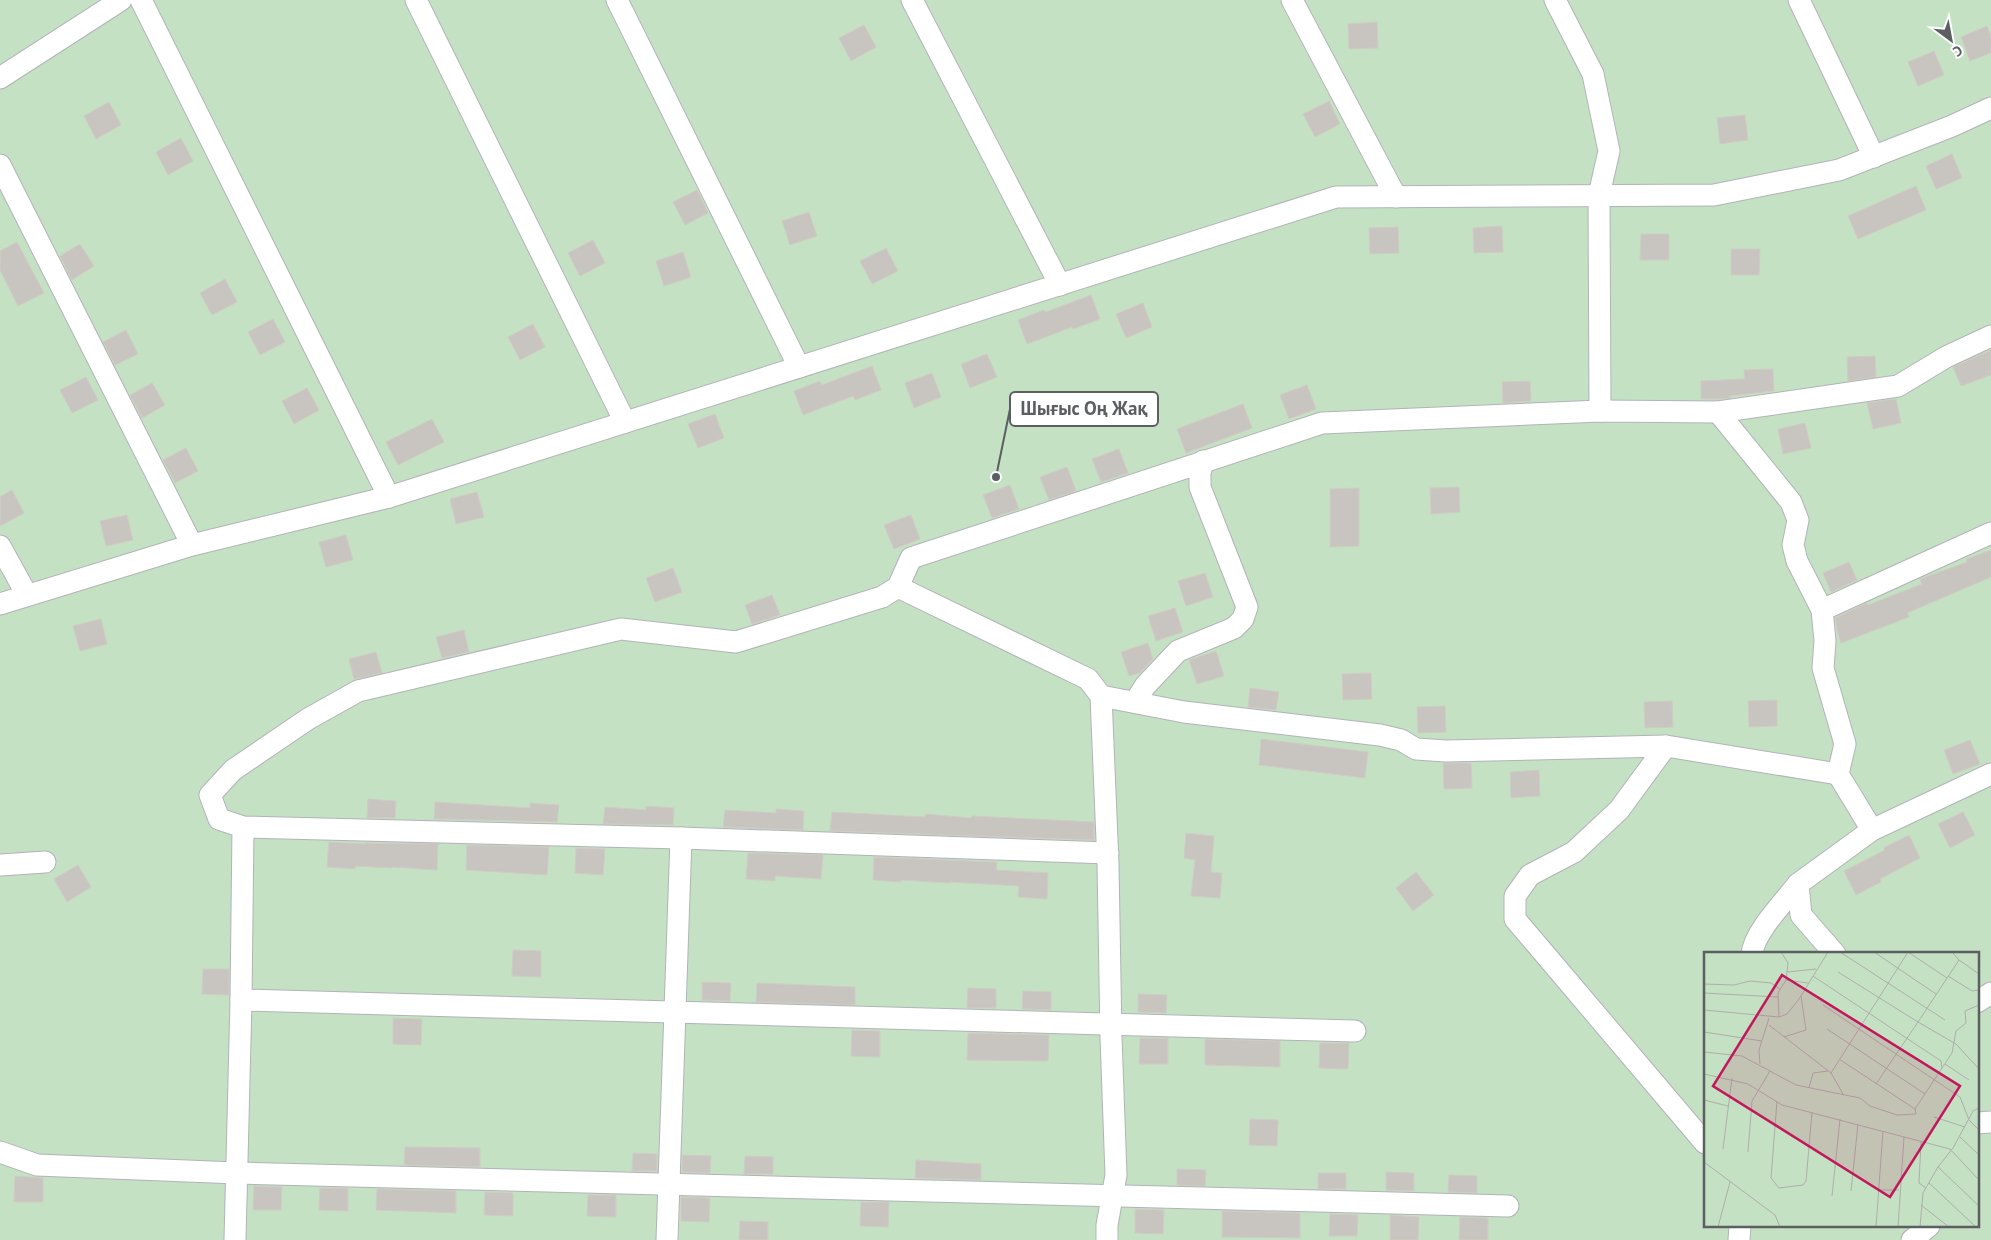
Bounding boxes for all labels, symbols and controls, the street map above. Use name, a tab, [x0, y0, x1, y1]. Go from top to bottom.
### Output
north arrow	[1926, 15, 1976, 65]
text: С	[1950, 41, 1966, 61]
callout: Шығыс Оң Жақ	[1010, 392, 1158, 426]
text: Шығыс Оң Жақ	[1021, 396, 1147, 420]
inset map	[1704, 952, 1978, 1228]

